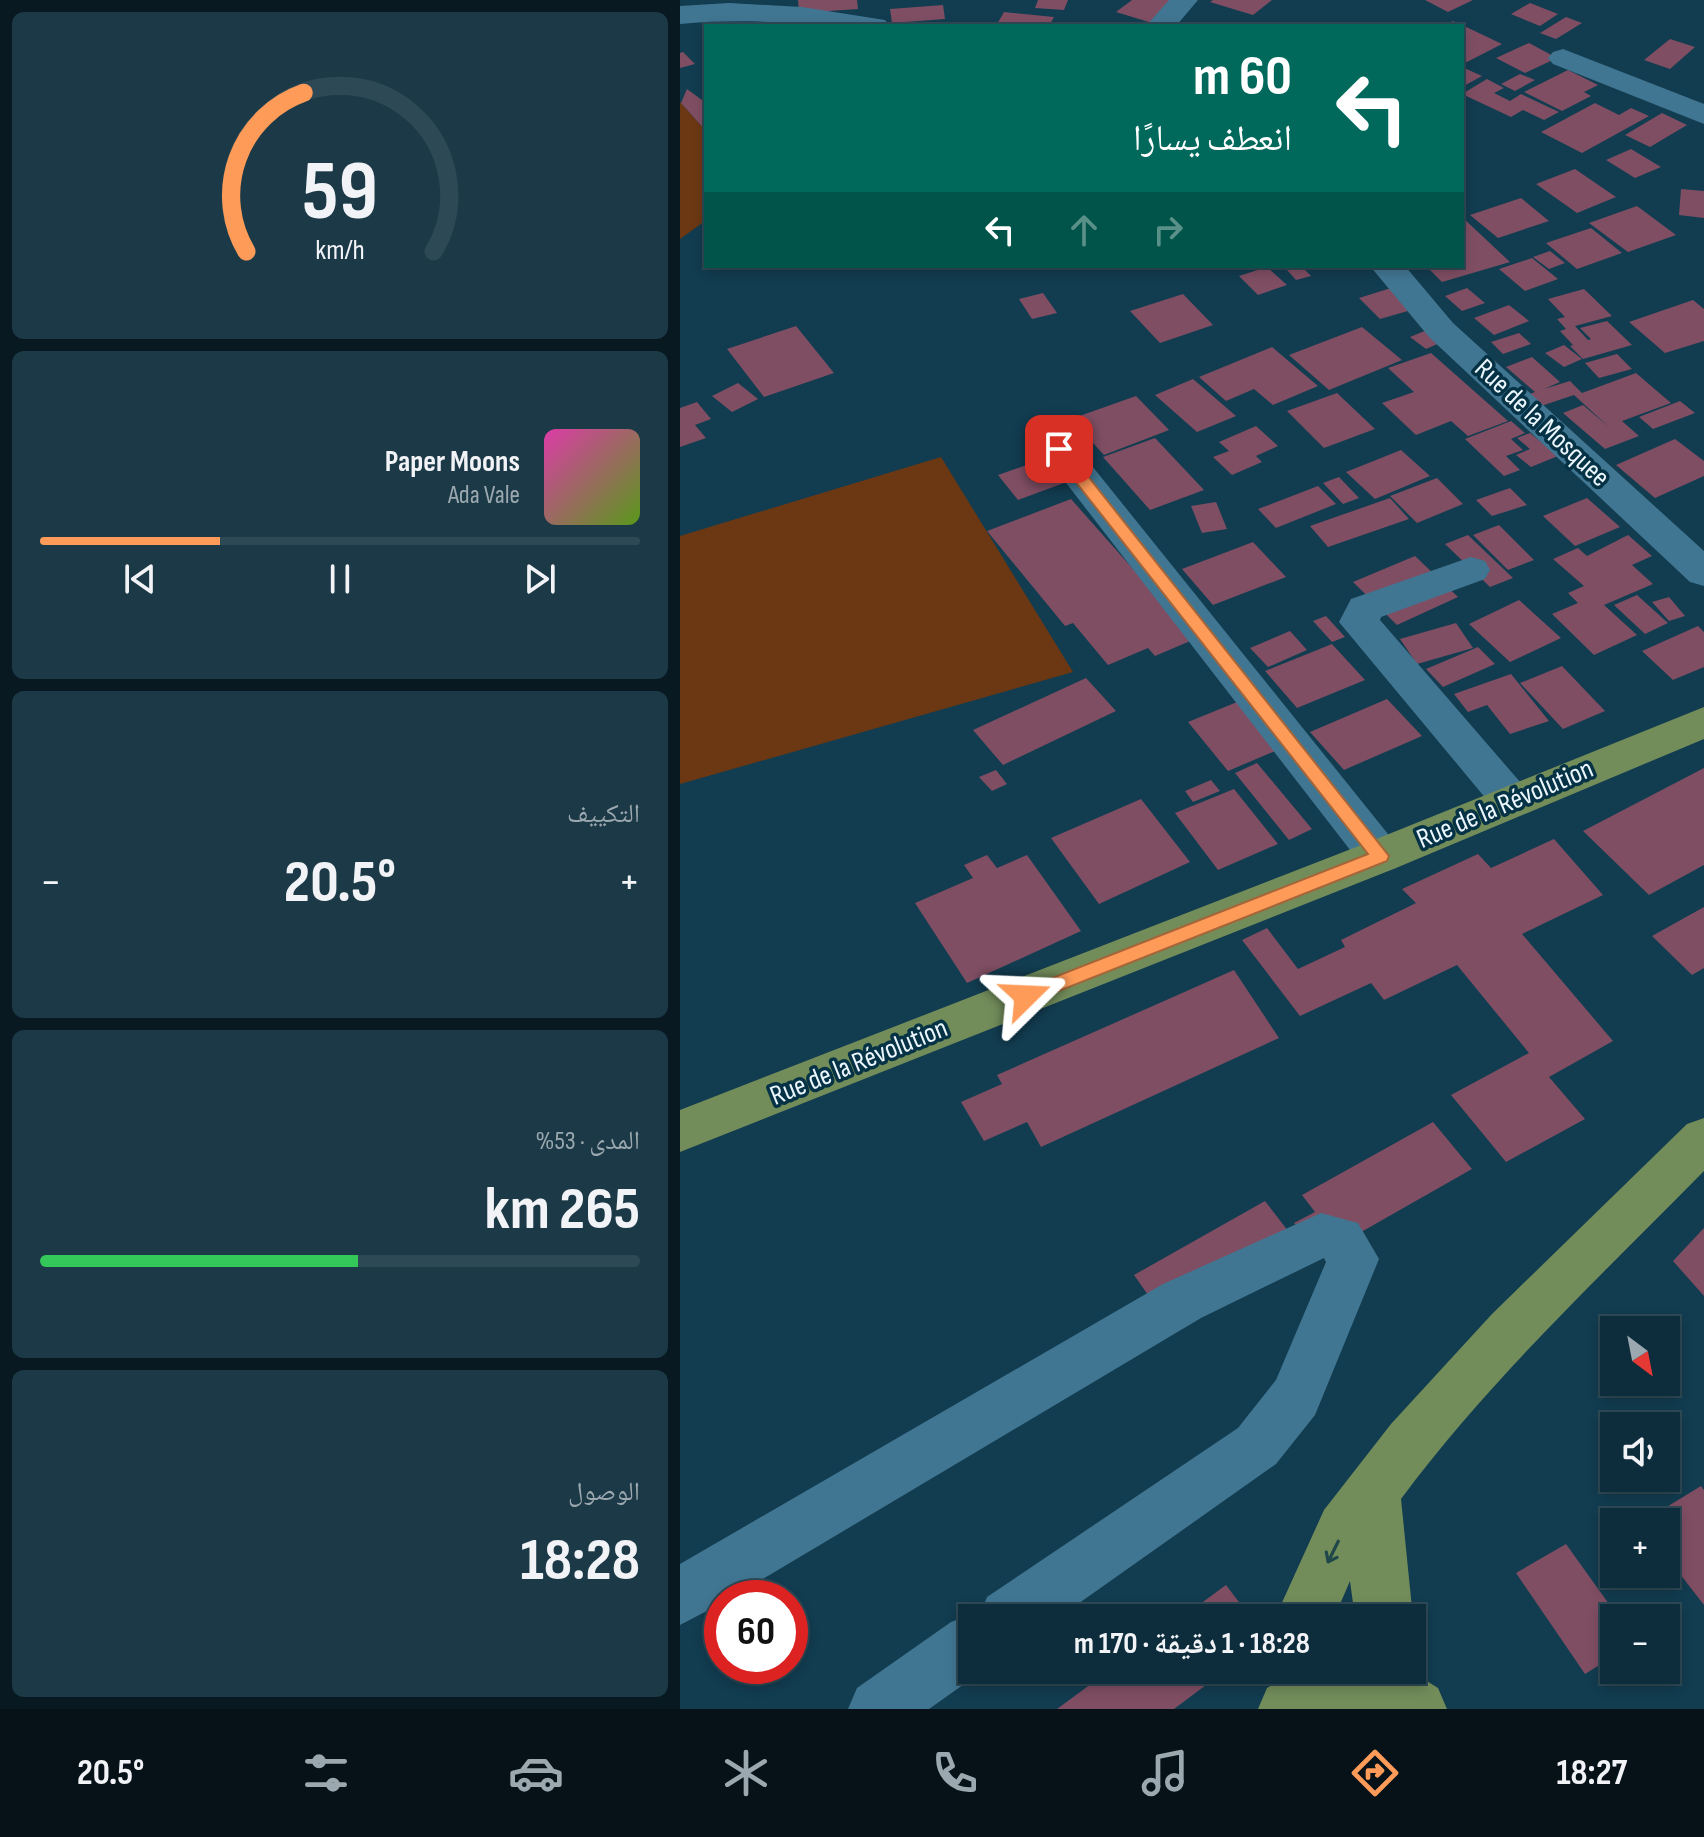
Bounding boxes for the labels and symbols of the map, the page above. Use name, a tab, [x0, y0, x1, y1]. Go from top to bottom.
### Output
street label: Rue de la Mosquee	[1468, 352, 1616, 494]
pin	[1025, 415, 1093, 483]
street label: Rue de la Révolution	[1412, 752, 1598, 856]
position arrow	[984, 954, 1068, 1038]
street label: Rue de la Révolution	[766, 1011, 952, 1113]
north arrow	[1600, 1316, 1680, 1396]
one-way arrow	[1325, 1540, 1340, 1564]
speed limit sign: 60	[704, 1580, 808, 1684]

